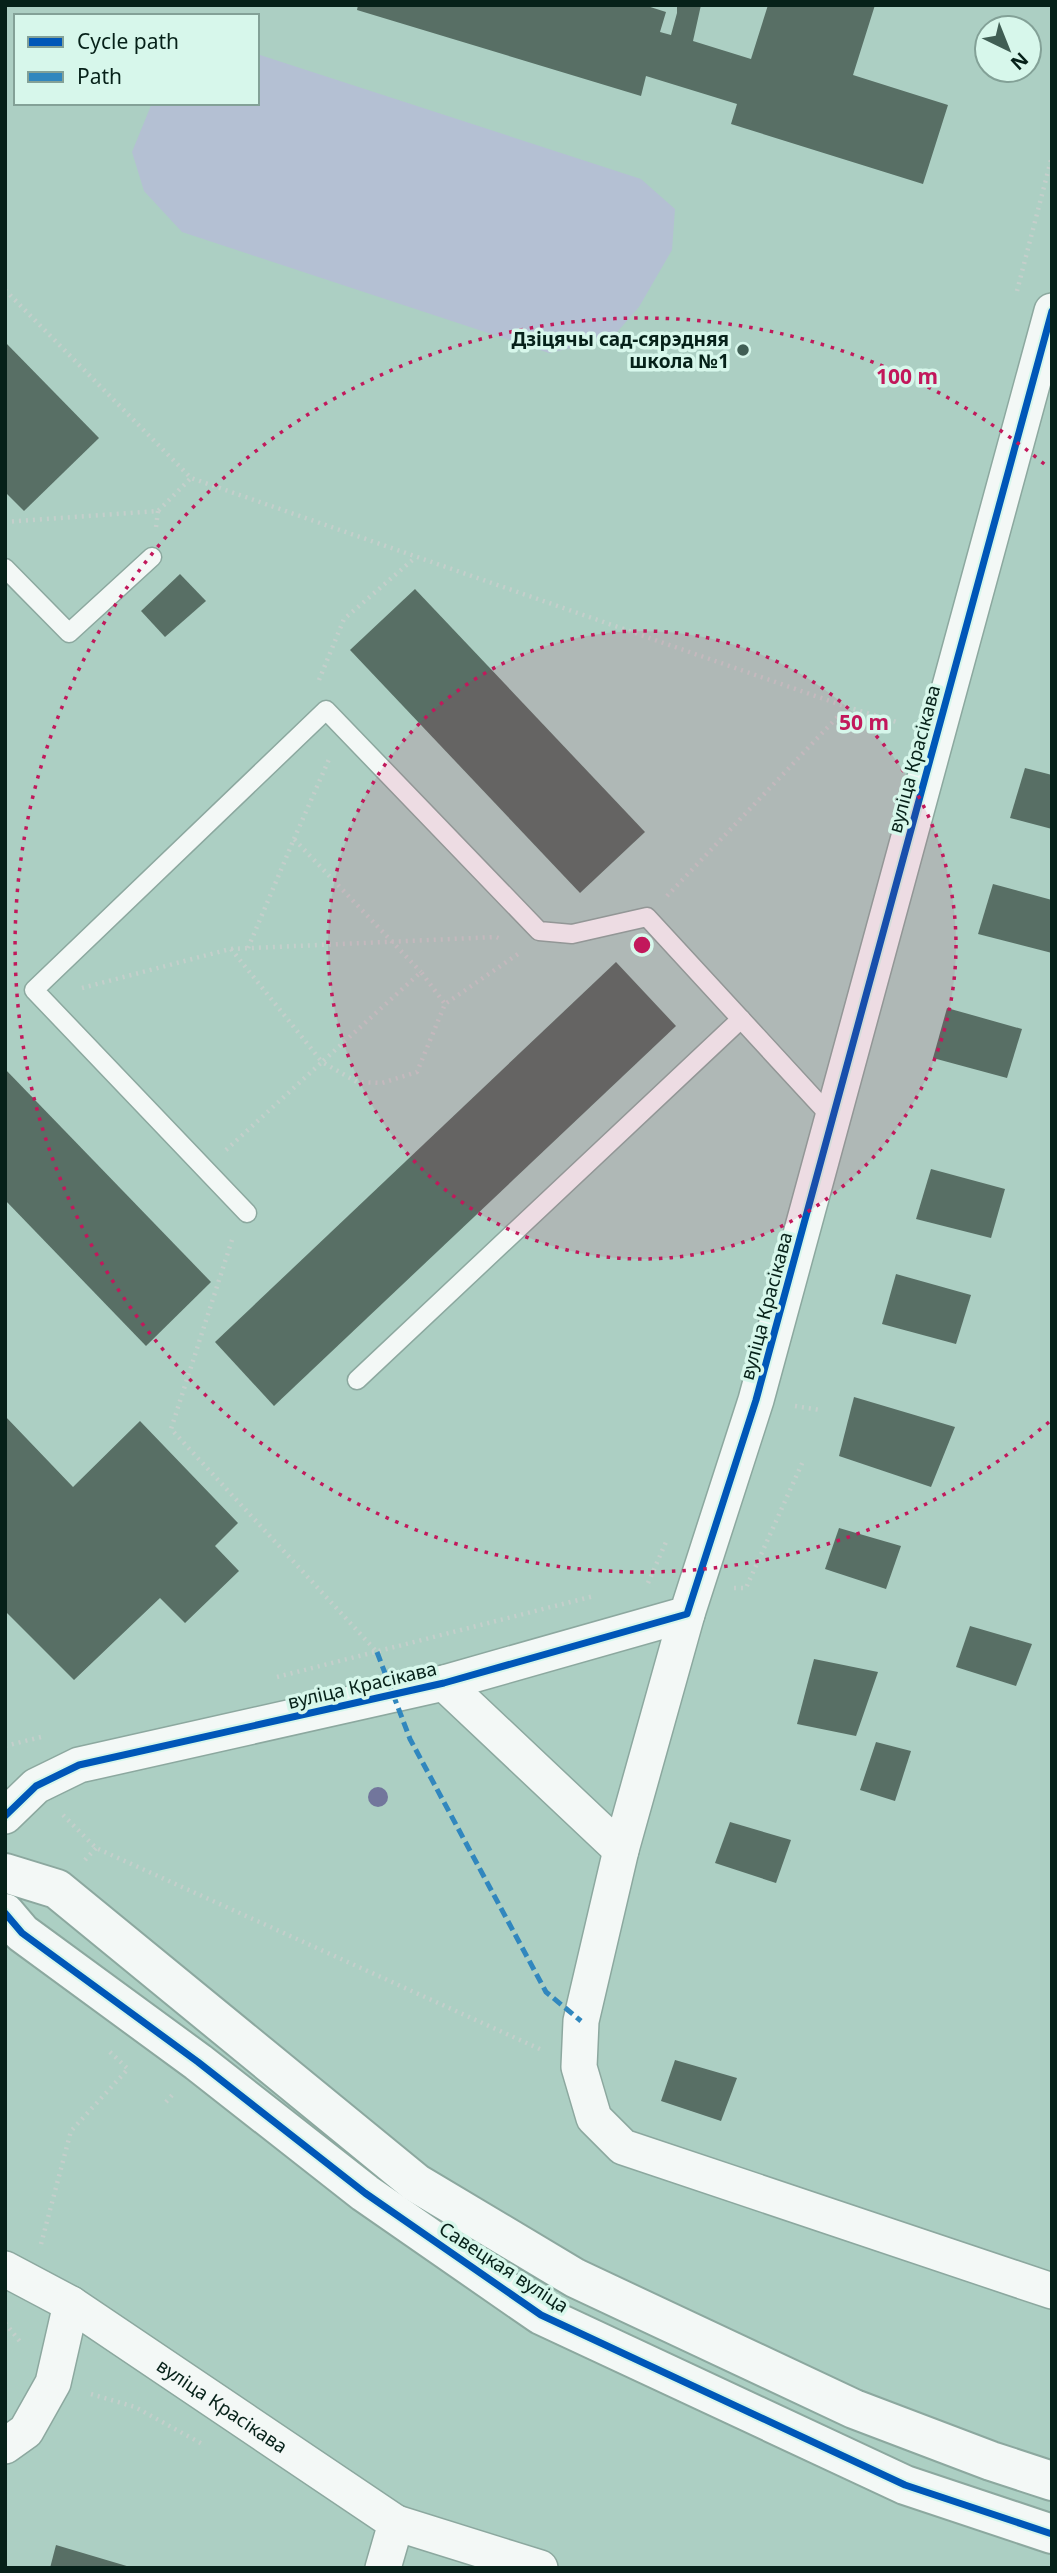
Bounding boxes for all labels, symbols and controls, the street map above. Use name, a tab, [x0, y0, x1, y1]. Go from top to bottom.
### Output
legend	[14, 14, 259, 105]
north arrow	[973, 14, 1043, 84]
text: Cycle path	[77, 27, 179, 55]
text: N	[1005, 47, 1034, 76]
text: Path	[77, 62, 122, 90]
place label: Дзіцячы сад-сярэдняя школа №1	[511, 326, 729, 374]
marker: Дзіцячы сад-сярэдняя школа №1	[735, 342, 751, 358]
text: 100 m	[876, 362, 938, 390]
street label: вуліца Красікава	[882, 682, 946, 836]
text: 50 m	[839, 708, 889, 736]
centre of rings	[630, 933, 654, 957]
street label: вуліца Красікава	[734, 1229, 798, 1383]
street label: вуліца Красікава	[285, 1655, 439, 1715]
street label: Савецкая вуліца	[434, 2215, 574, 2319]
street label: вуліца Красікава	[152, 2353, 293, 2459]

